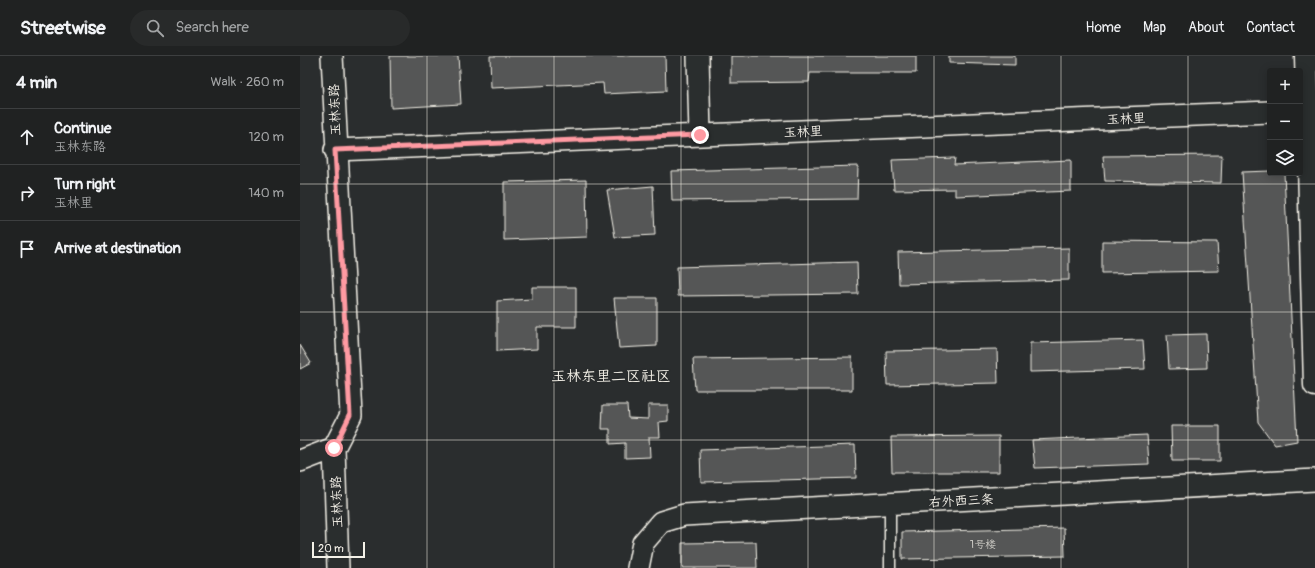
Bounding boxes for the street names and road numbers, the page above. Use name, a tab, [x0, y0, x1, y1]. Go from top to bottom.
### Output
street label: 玉林东路	[326, 84, 344, 136]
street label: 玉林里	[1106, 110, 1146, 128]
street label: 玉林里	[783, 123, 823, 141]
street label: 玉林东路	[328, 476, 346, 528]
street label: 右外西三条	[928, 491, 994, 511]

